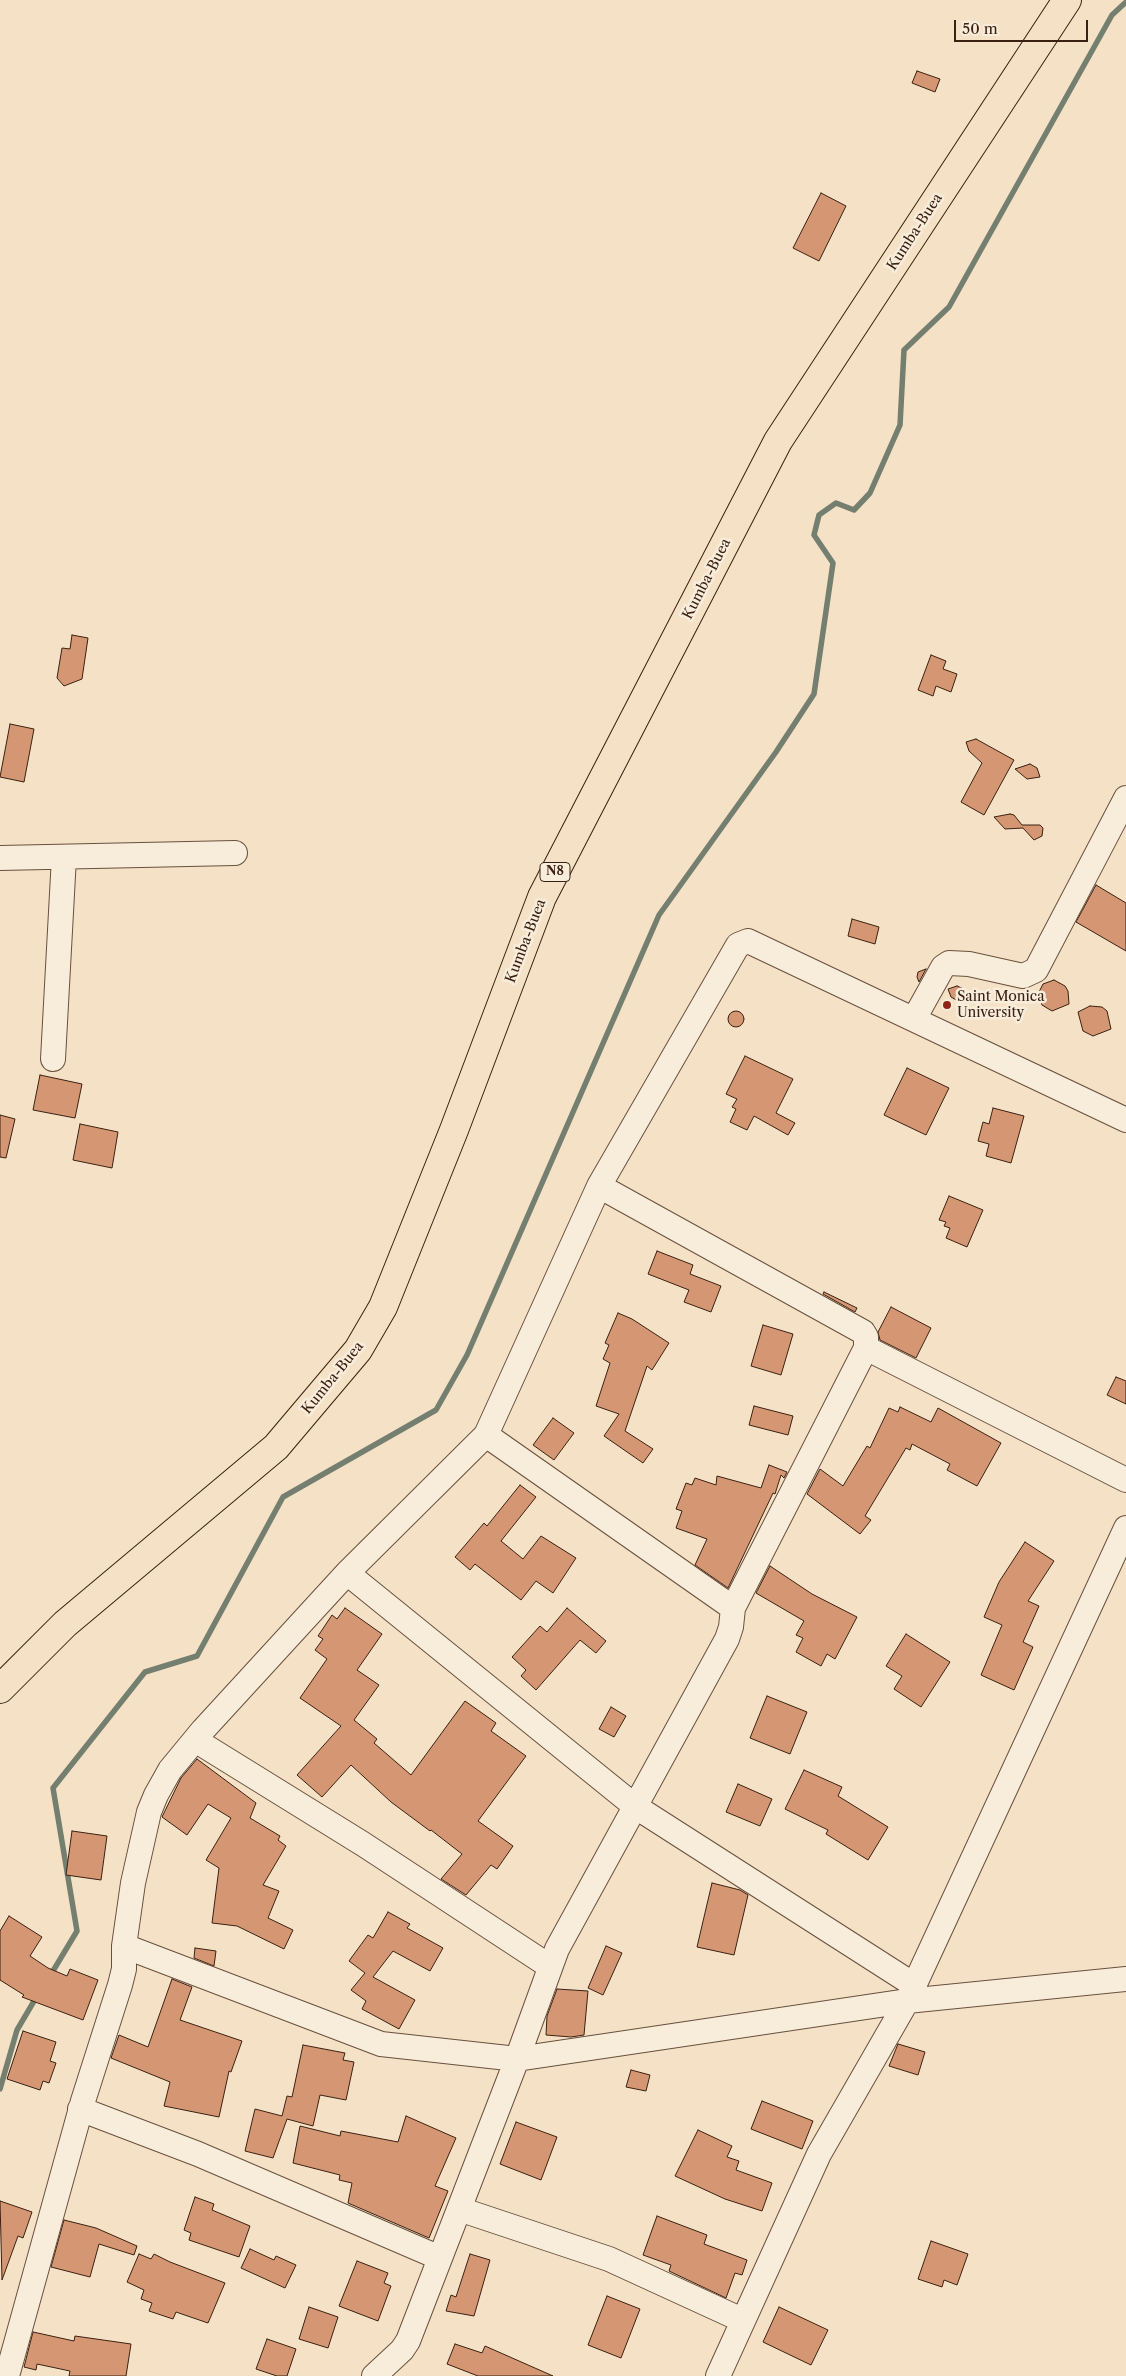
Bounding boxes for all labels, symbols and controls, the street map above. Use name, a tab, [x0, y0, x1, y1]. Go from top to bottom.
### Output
scale bar	[956, 10, 1090, 42]
text: 50 m	[962, 19, 998, 38]
street label: Kumba-Buea	[884, 190, 946, 274]
street label: Kumba-Buea	[679, 536, 735, 622]
road number: N8	[540, 862, 570, 882]
street label: Kumba-Buea	[502, 897, 550, 985]
place label: Saint Monica University	[957, 989, 1045, 1022]
marker: Saint Monica University	[941, 999, 953, 1011]
street label: Kumba-Buea	[299, 1338, 367, 1418]

